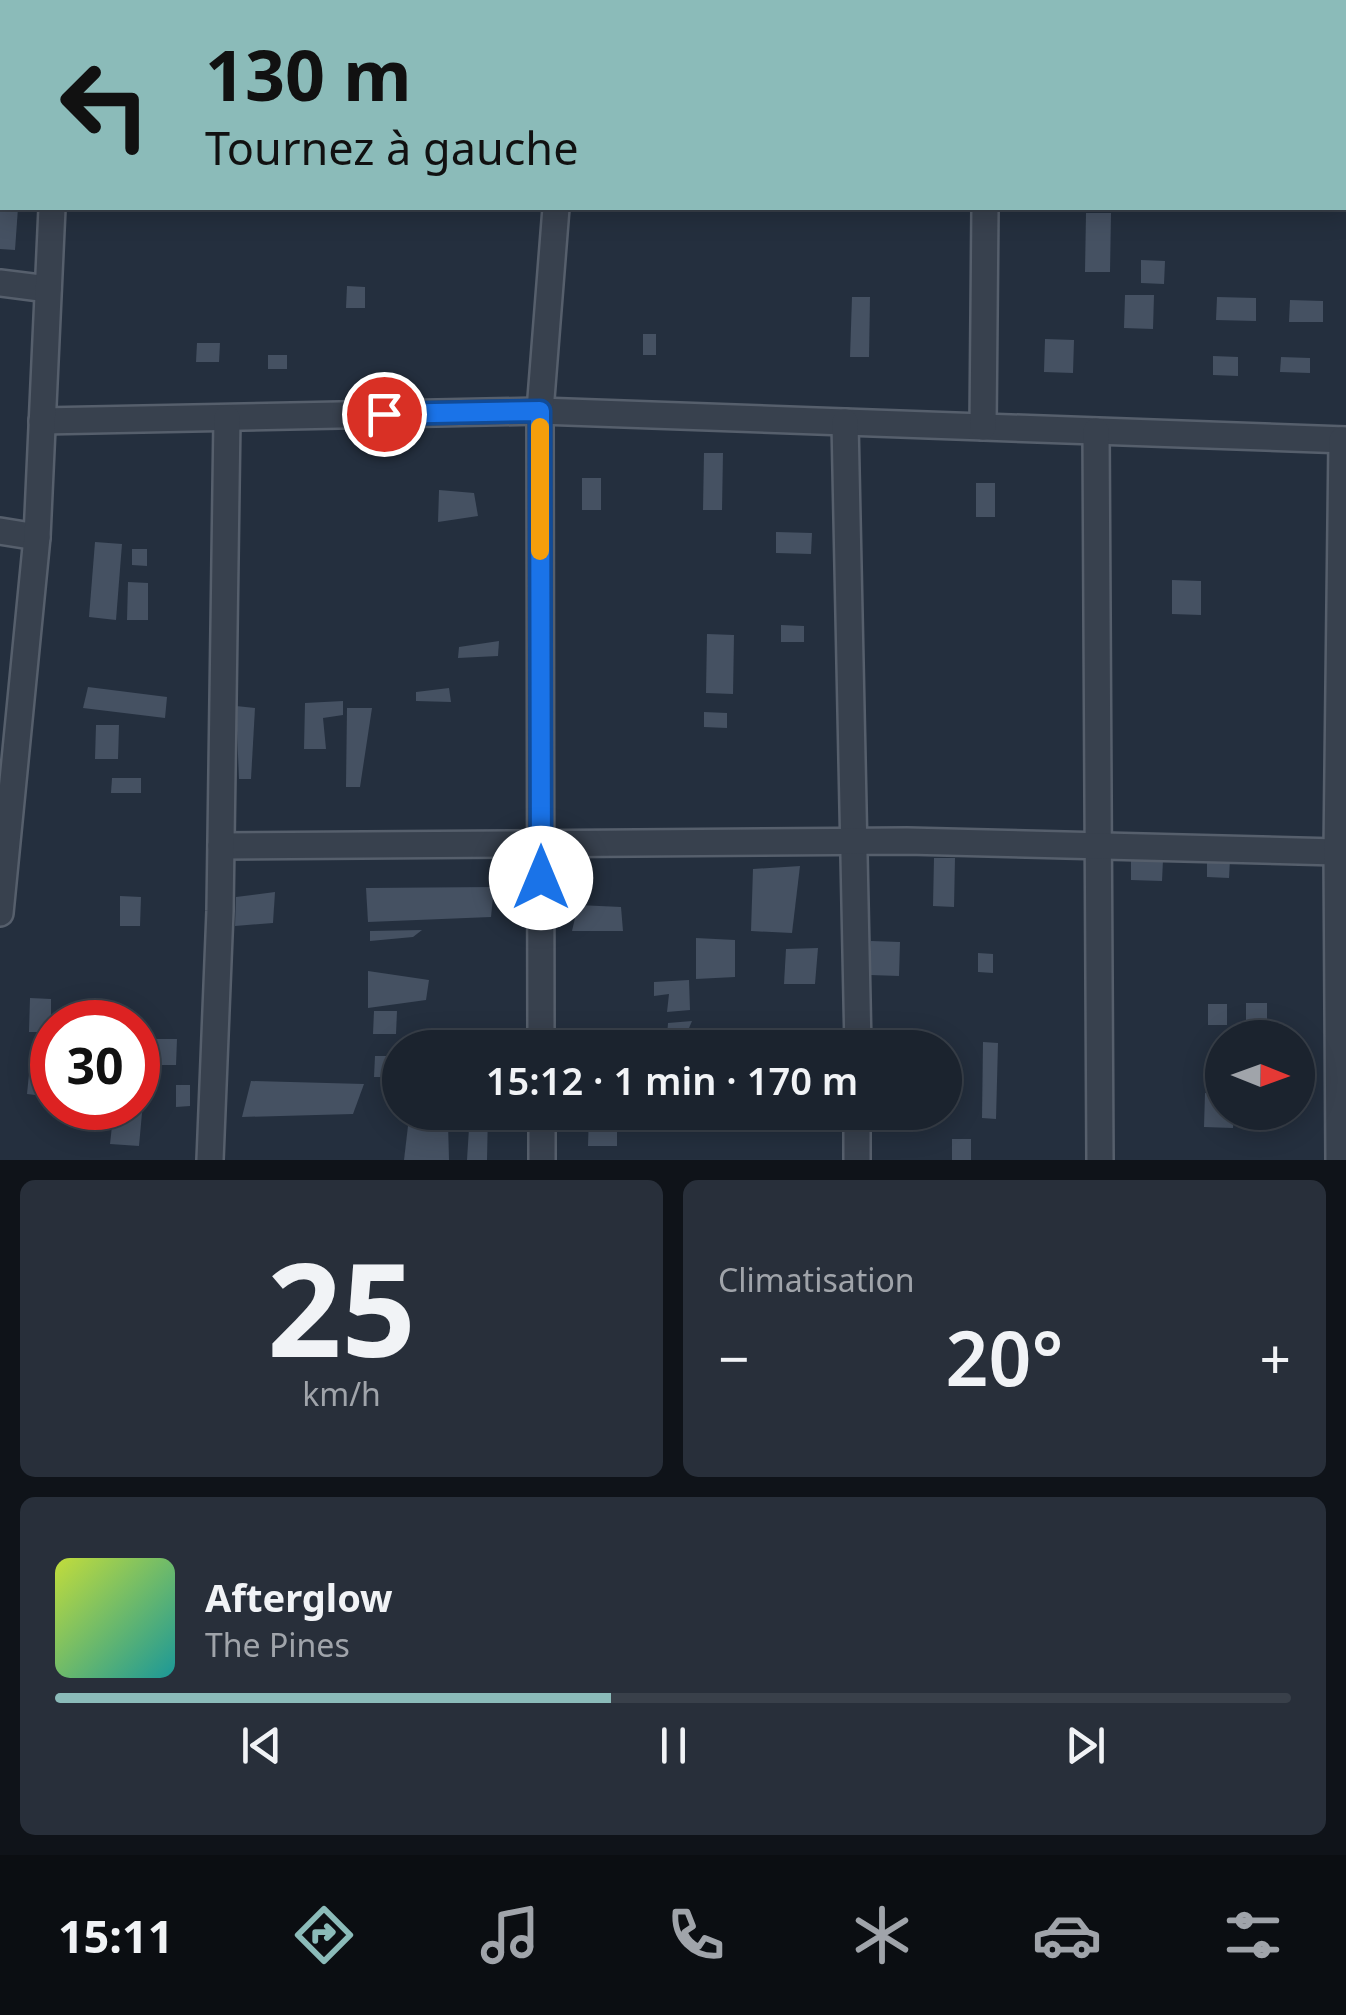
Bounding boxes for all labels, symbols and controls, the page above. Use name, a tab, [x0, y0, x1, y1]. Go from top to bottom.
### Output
text: 130 m	[205, 26, 412, 122]
icon: left	[40, 40, 170, 170]
text: Tournez à gauche	[205, 117, 579, 178]
pin	[342, 372, 427, 457]
icon: arrive	[357, 387, 412, 442]
position arrow	[489, 826, 593, 930]
speed limit sign: 30	[30, 1000, 160, 1130]
north arrow	[1205, 1020, 1315, 1130]
map controls	[1205, 1020, 1315, 1130]
text: 15:12 · 1 min · 170 m	[486, 1054, 858, 1106]
text: 25	[267, 1218, 416, 1395]
text: Climatisation	[718, 1258, 915, 1301]
text: 20°	[946, 1306, 1063, 1408]
text: −	[718, 1320, 749, 1395]
text: +	[1260, 1320, 1291, 1395]
text: km/h	[302, 1372, 381, 1415]
text: Afterglow	[205, 1571, 393, 1623]
text: The Pines	[205, 1623, 350, 1666]
icon: previous	[234, 1718, 289, 1773]
icon: pause	[646, 1718, 701, 1773]
icon: next	[1058, 1718, 1113, 1773]
icon: directions	[289, 1900, 359, 1970]
icon: music	[475, 1900, 545, 1970]
icon: phone	[661, 1900, 731, 1970]
icon: climate	[847, 1900, 917, 1970]
icon: car	[1032, 1900, 1102, 1970]
icon: filters	[1218, 1900, 1288, 1970]
text: 15:11	[58, 1905, 173, 1966]

